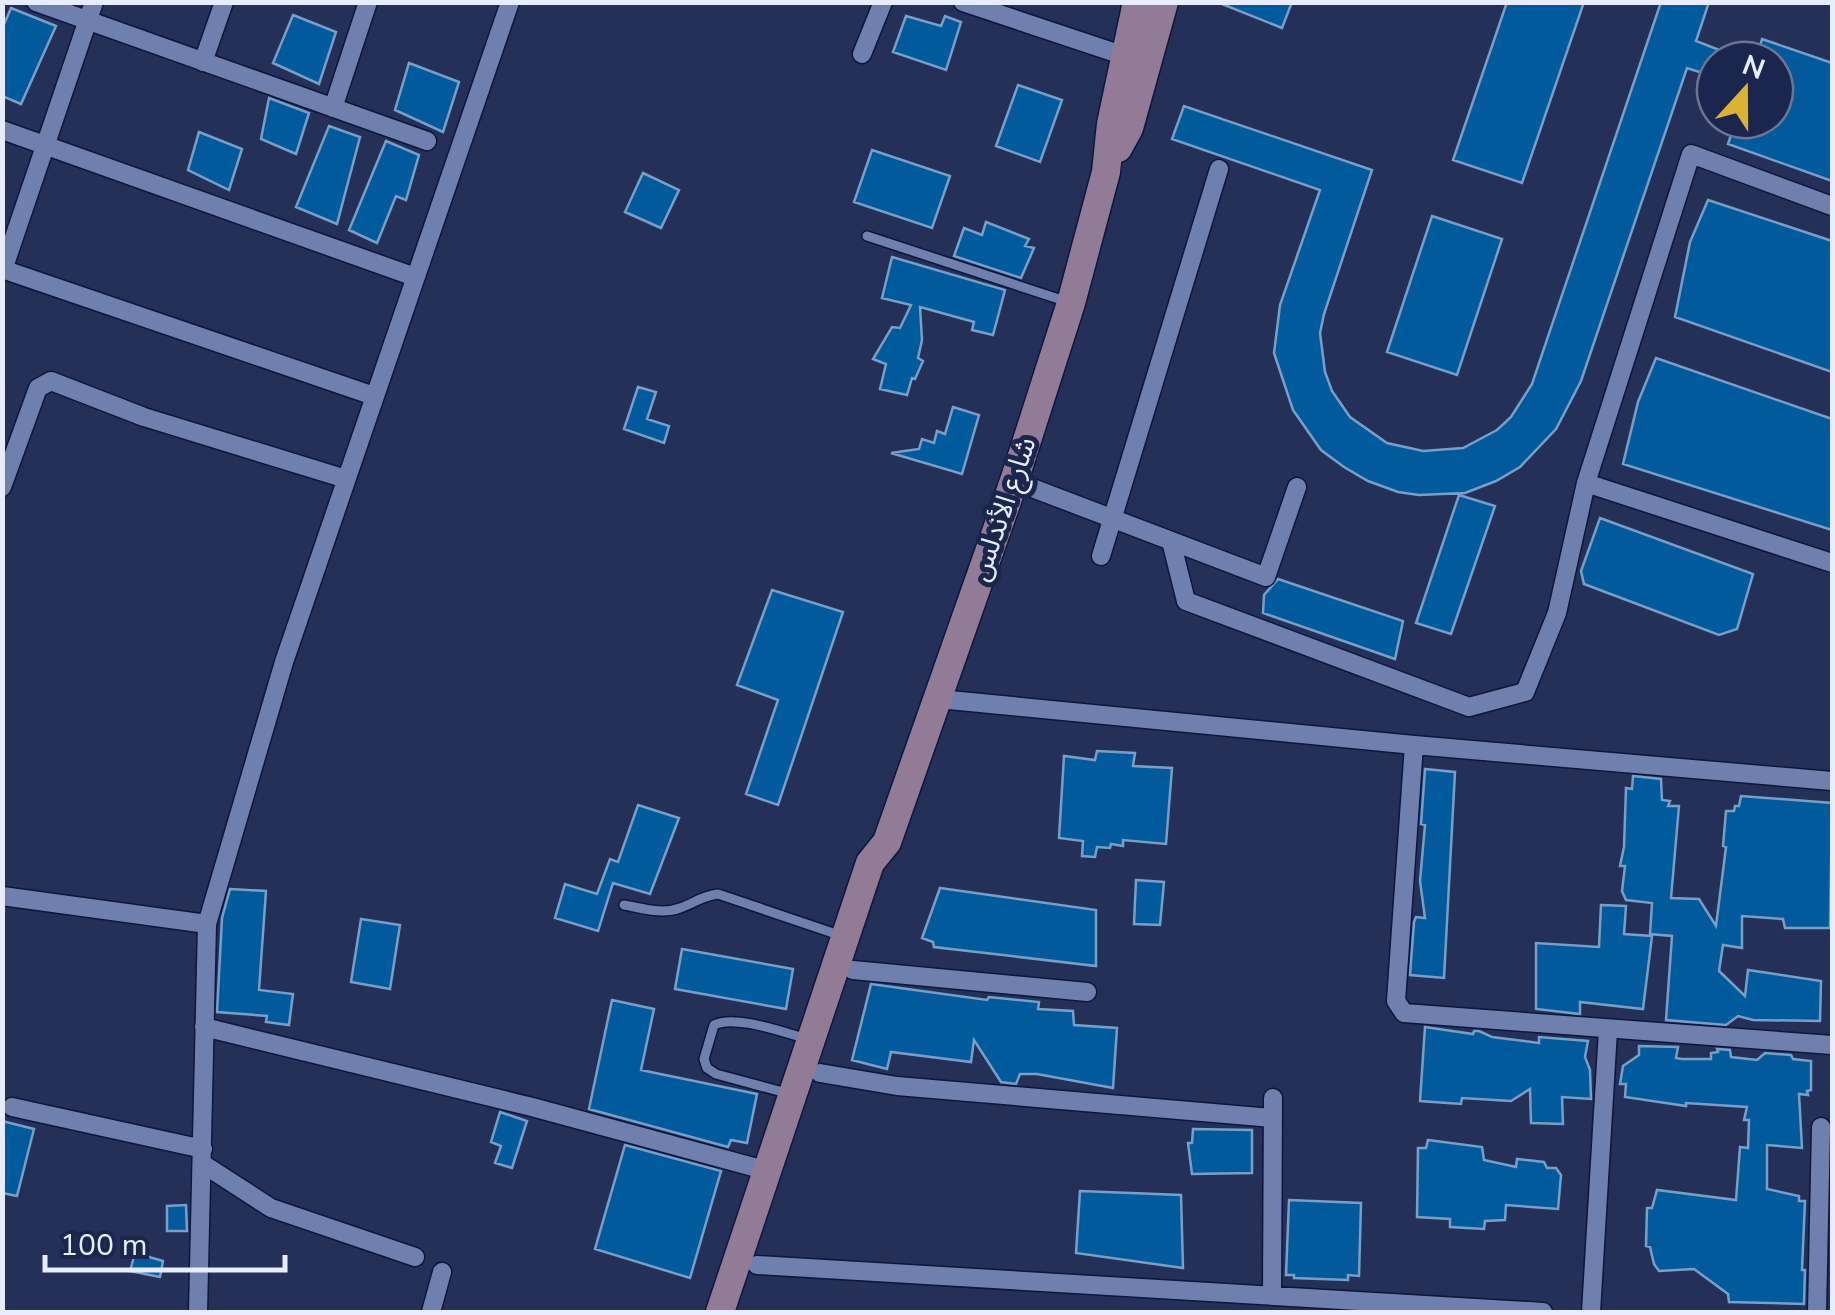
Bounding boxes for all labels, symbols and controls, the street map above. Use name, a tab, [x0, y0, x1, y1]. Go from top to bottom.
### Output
north arrow	[1695, 40, 1795, 140]
text: N	[1737, 46, 1770, 89]
street label: شارع الأندلس	[961, 432, 1046, 586]
scale bar	[45, 1210, 285, 1272]
text: 100 m	[60, 1225, 147, 1266]

